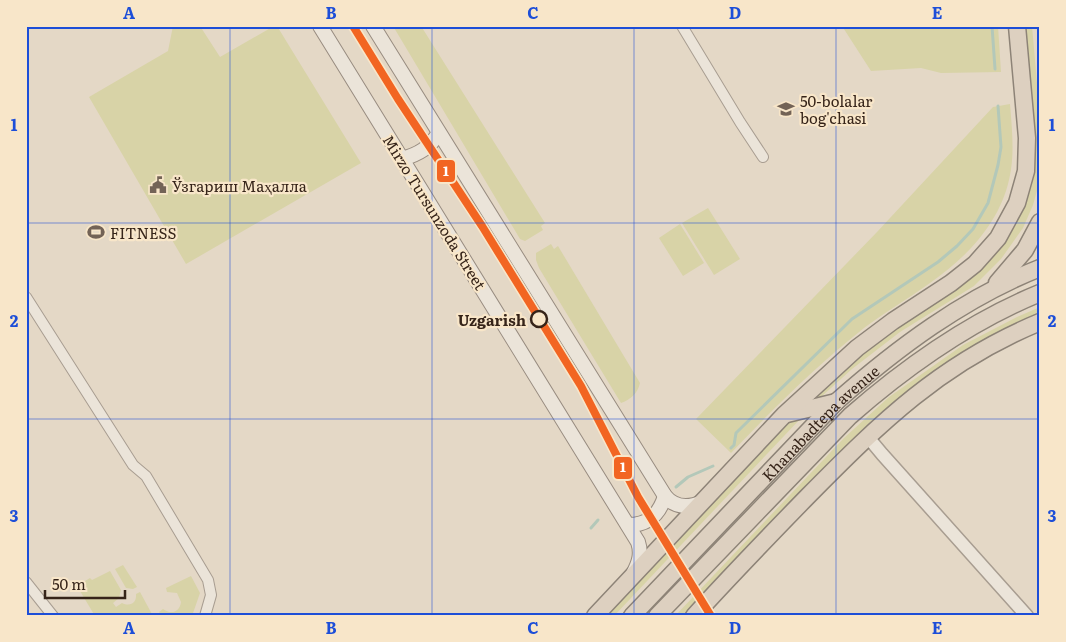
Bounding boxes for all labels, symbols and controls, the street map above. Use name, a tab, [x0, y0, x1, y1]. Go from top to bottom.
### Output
text: A	[123, 0, 135, 24]
text: B	[325, 0, 337, 24]
text: C	[527, 0, 539, 24]
text: D	[729, 0, 741, 24]
text: E	[932, 0, 943, 24]
place label: 50-bolalar bog'chasi	[800, 89, 872, 129]
school or university icon: 50-bolalar bog'chasi	[776, 99, 796, 119]
text: 1	[11, 112, 18, 136]
text: 1	[1049, 112, 1056, 136]
street label: Mirzo Tursunzoda Street	[378, 130, 492, 294]
line badge: 1	[436, 159, 456, 183]
text: 1	[443, 160, 449, 180]
place label: Ўзгариш Маҳалла	[172, 174, 308, 197]
public building icon: Ўзгариш Маҳалла	[148, 175, 168, 195]
place label: FITNESS	[110, 221, 176, 244]
sports icon: FITNESS	[86, 222, 106, 242]
text: 2	[10, 308, 19, 332]
place label: Uzgarish	[458, 308, 526, 331]
text: 2	[1048, 308, 1057, 332]
marker: Uzgarish	[530, 310, 548, 328]
street label: Khanabadtepa avenue	[756, 359, 884, 485]
line badge: 1	[613, 456, 633, 480]
text: 1	[620, 456, 626, 476]
text: 3	[10, 503, 19, 527]
text: 3	[1048, 503, 1057, 527]
scale bar	[45, 567, 125, 599]
text: 50 m	[52, 572, 86, 595]
text: A	[123, 615, 135, 639]
text: B	[325, 615, 337, 639]
text: C	[527, 615, 539, 639]
text: D	[729, 615, 741, 639]
text: E	[932, 615, 943, 639]

